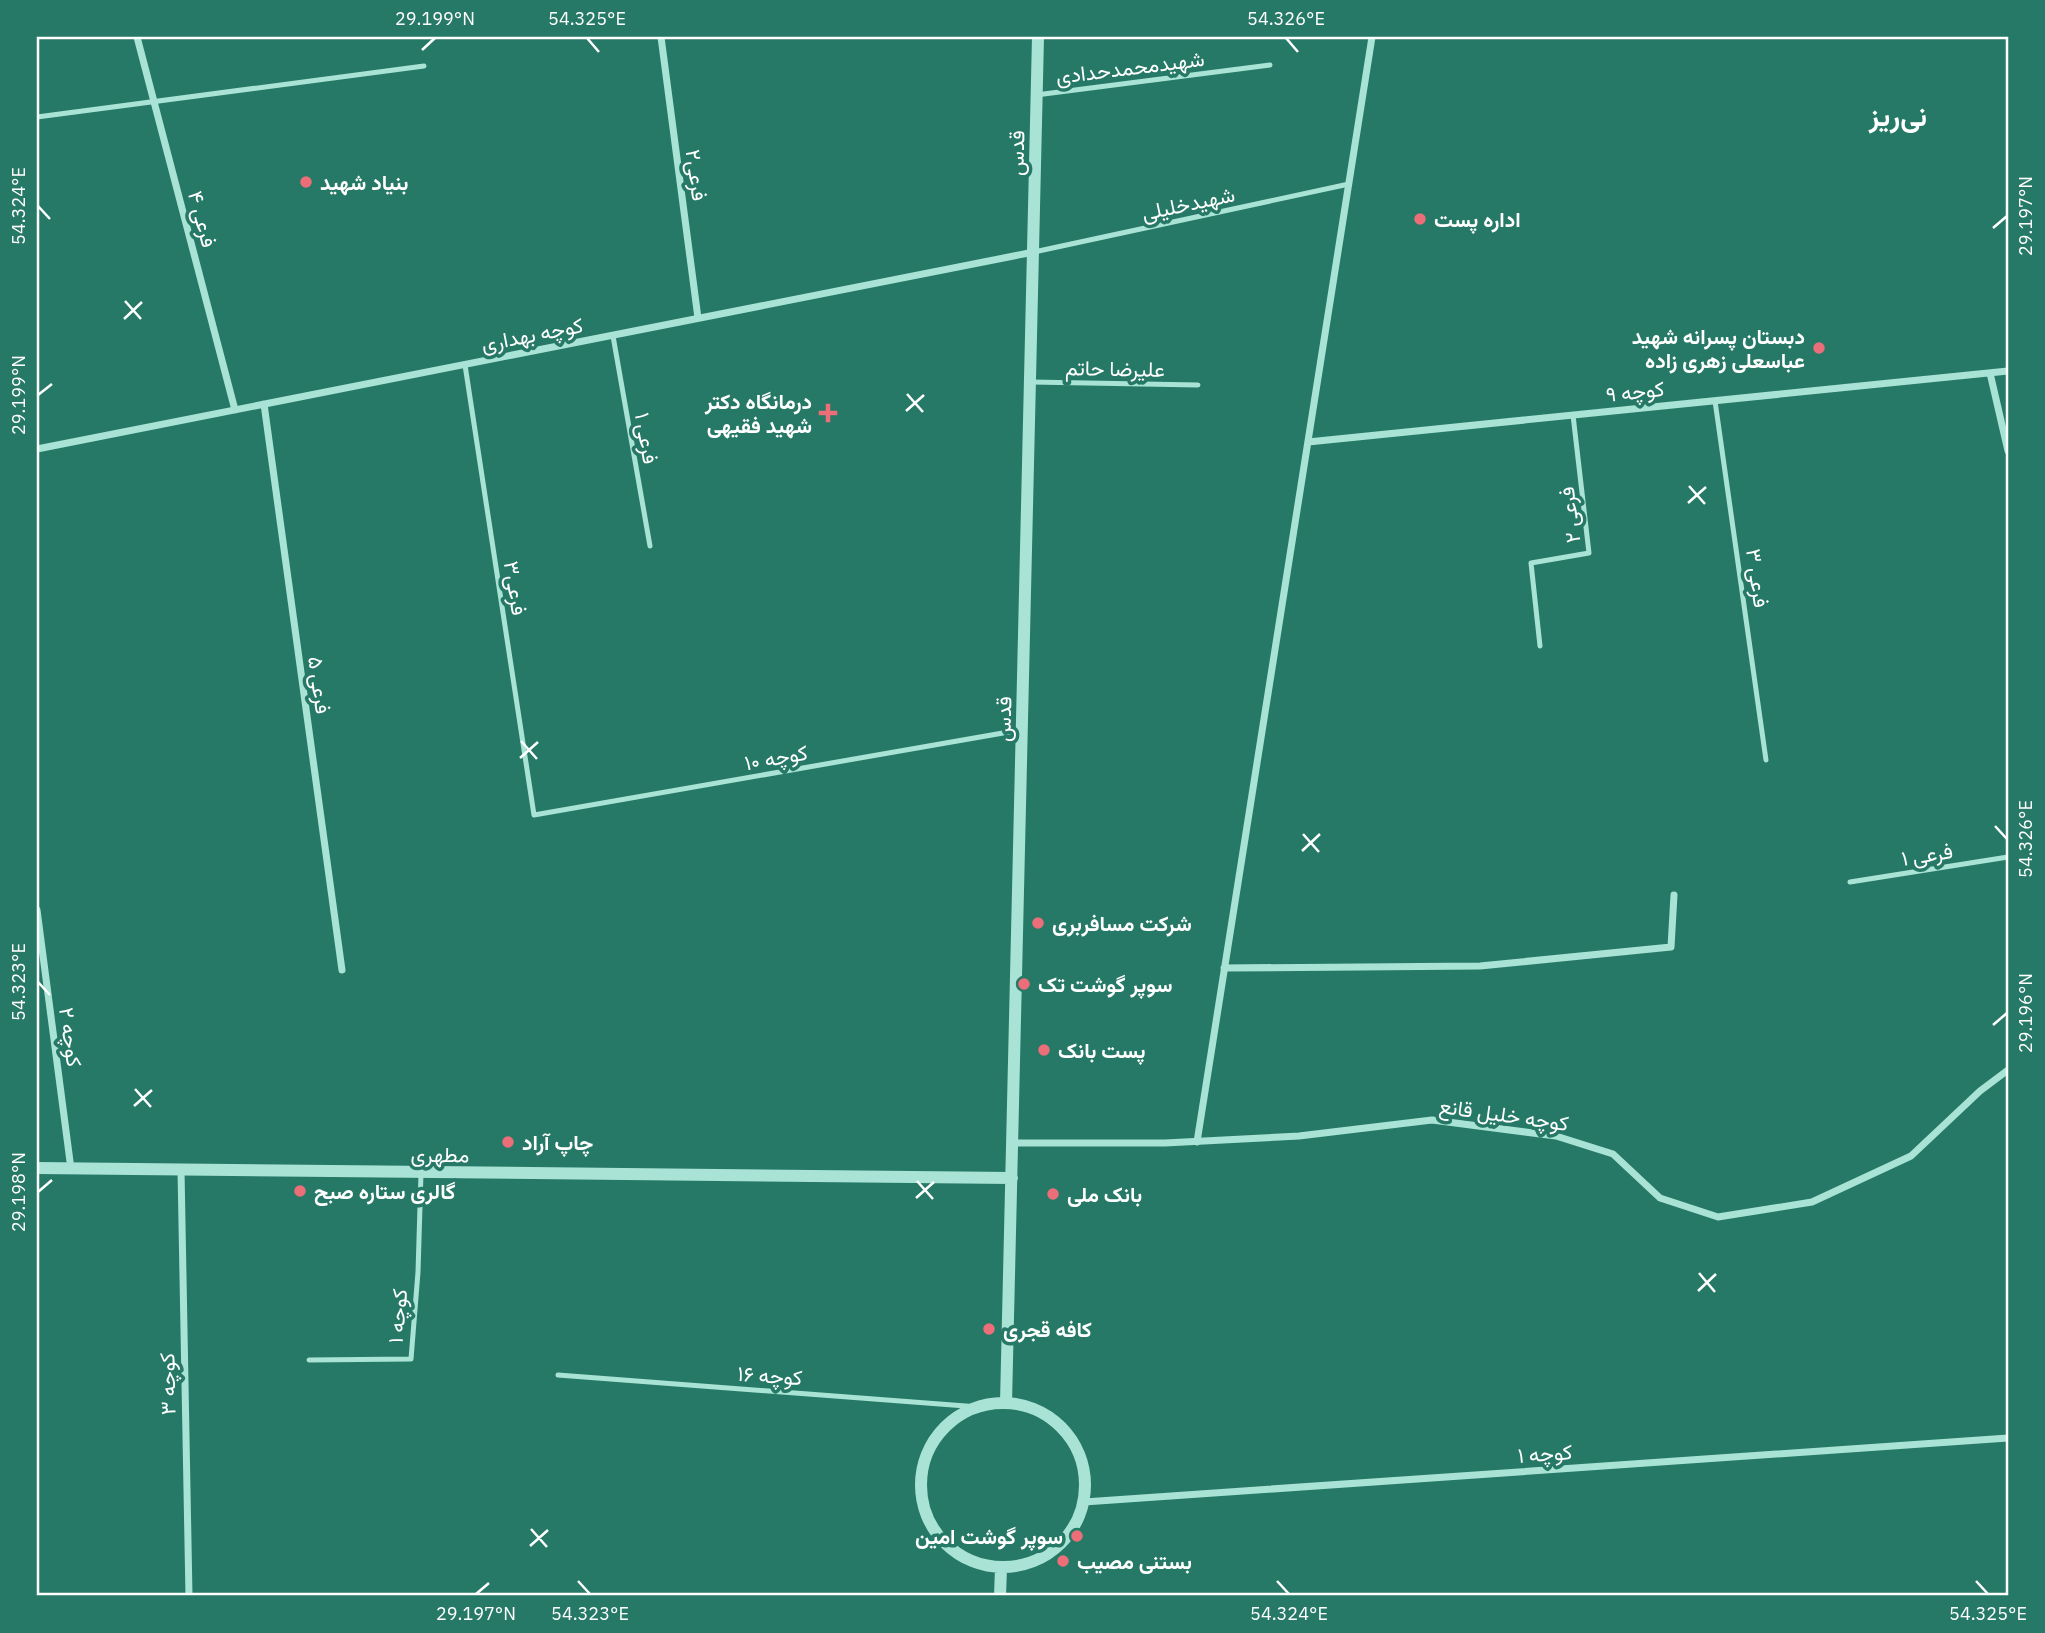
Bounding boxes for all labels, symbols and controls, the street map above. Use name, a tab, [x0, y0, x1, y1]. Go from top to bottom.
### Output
text: 29.199°N	[395, 7, 475, 30]
text: 54.325°E	[548, 7, 626, 30]
text: 54.326°E	[1247, 7, 1325, 30]
street label: شهیدمحمدحدادی	[1054, 44, 1206, 90]
district label: نی‌ریز	[1868, 97, 1927, 134]
street label: قدس	[1002, 130, 1030, 176]
street label: فرعی۲	[680, 147, 714, 203]
text: 54.324°E	[7, 167, 30, 245]
place label: بنیاد شهید	[320, 168, 409, 196]
marker: بنیاد شهید	[298, 174, 314, 190]
text: 29.197°N	[2014, 176, 2037, 256]
street label: شهیدخلیلی	[1139, 179, 1237, 227]
street label: فرعی ۴	[182, 188, 224, 250]
place label: اداره پست	[1434, 205, 1521, 234]
marker: اداره پست	[1412, 211, 1428, 227]
street label: کوچه بهداری	[479, 310, 586, 359]
place label: دبستان پسرانه شهید عباسعلی زهری زاده	[1632, 322, 1805, 374]
marker: دبستان پسرانه شهید عباسعلی زهری زاده	[1811, 340, 1827, 356]
street label: علیرضا حاتم	[1065, 353, 1165, 384]
text: 29.199°N	[7, 355, 30, 435]
street label: کوچه ۹	[1604, 374, 1666, 409]
place label: درمانگاه دکتر شهید فقیهی	[704, 387, 812, 439]
marker: درمانگاه دکتر شهید فقیهی	[818, 403, 838, 423]
street label: فرعی ۱	[629, 410, 665, 466]
street label: فرعی ۲	[1552, 485, 1586, 545]
street label: فرعی ۳	[1740, 547, 1776, 609]
street label: فرعی۳	[498, 559, 534, 617]
street label: فرعی ۵	[302, 654, 338, 716]
street label: قدس	[989, 696, 1017, 742]
street label: کوچه ۱۰	[742, 738, 810, 777]
text: 54.326°E	[2014, 800, 2037, 878]
street label: فرعی ۱	[1899, 836, 1955, 872]
place label: شرکت مسافربری	[1052, 909, 1192, 937]
marker: شرکت مسافربری	[1030, 915, 1046, 931]
text: 54.323°E	[7, 943, 30, 1021]
place label: سوپر گوشت تک	[1038, 970, 1173, 999]
text: 29.196°N	[2014, 973, 2037, 1053]
marker: سوپر گوشت تک	[1016, 976, 1032, 992]
street label: کوچه ۲	[52, 1006, 89, 1069]
place label: پست بانک	[1058, 1036, 1146, 1065]
marker: پست بانک	[1036, 1042, 1052, 1058]
street label: کوچه خلیل قانع	[1437, 1091, 1571, 1138]
place label: چاپ آراد	[522, 1128, 593, 1157]
marker: چاپ آراد	[500, 1134, 516, 1150]
street label: مطهری	[410, 1139, 470, 1169]
text: 29.198°N	[7, 1152, 30, 1232]
place label: گالری ستاره صبح	[314, 1177, 456, 1206]
place label: بانک ملی	[1067, 1180, 1142, 1208]
marker: گالری ستاره صبح	[292, 1183, 308, 1199]
marker: بانک ملی	[1045, 1186, 1061, 1202]
street label: کوچه ۱	[381, 1288, 414, 1345]
place label: کافه قجری	[1003, 1315, 1092, 1343]
marker: کافه قجری	[981, 1321, 997, 1337]
street label: کوچه ۳	[152, 1353, 183, 1415]
street label: کوچه ۱۶	[737, 1359, 803, 1392]
street label: کوچه ۱	[1517, 1437, 1573, 1470]
place label: سوپر گوشت امین	[915, 1522, 1063, 1551]
marker: سوپر گوشت امین	[1069, 1528, 1085, 1544]
place label: بستنی مصیب	[1077, 1547, 1192, 1575]
marker: بستنی مصیب	[1055, 1553, 1071, 1569]
text: 29.197°N	[436, 1602, 516, 1625]
text: 54.323°E	[551, 1602, 629, 1625]
text: 54.324°E	[1250, 1602, 1328, 1625]
text: 54.325°E	[1949, 1602, 2027, 1625]

